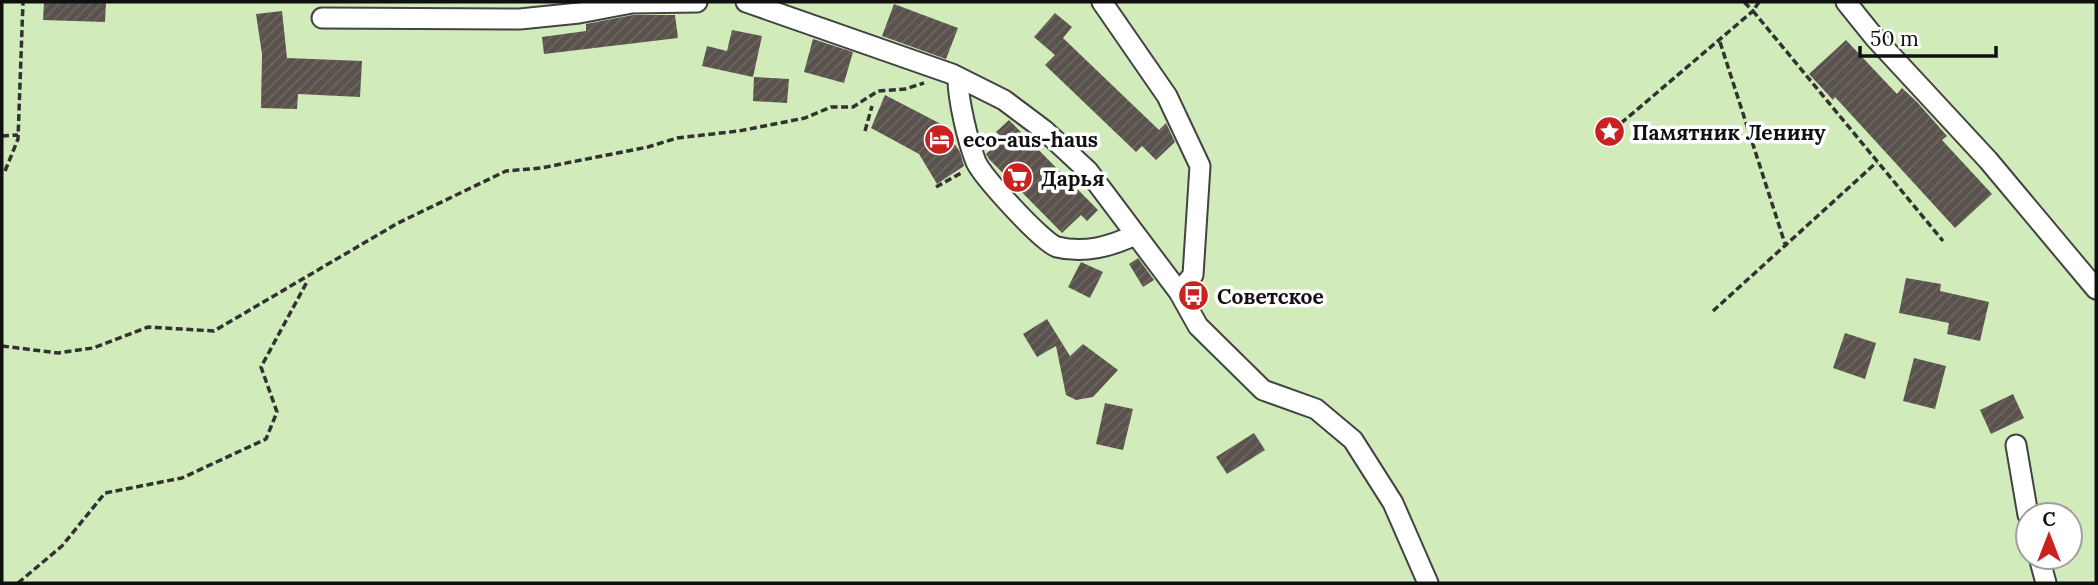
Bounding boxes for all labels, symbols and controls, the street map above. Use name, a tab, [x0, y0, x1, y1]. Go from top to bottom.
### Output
scale bar	[1860, 14, 1996, 58]
text: 50 m	[1870, 25, 1919, 52]
place icon: Памятник Ленину	[1592, 115, 1626, 149]
place label: Памятник Ленину	[1632, 119, 1826, 146]
hotel icon: eco-aus-haus	[923, 122, 957, 156]
place label: eco-aus-haus	[963, 126, 1098, 153]
supermarket icon: Дарья	[1001, 161, 1035, 195]
place label: Дарья	[1041, 165, 1105, 192]
bus stop icon: Советское	[1177, 279, 1211, 313]
place label: Советское	[1217, 283, 1324, 310]
north arrow	[2014, 501, 2084, 571]
text: С	[2042, 507, 2056, 531]

